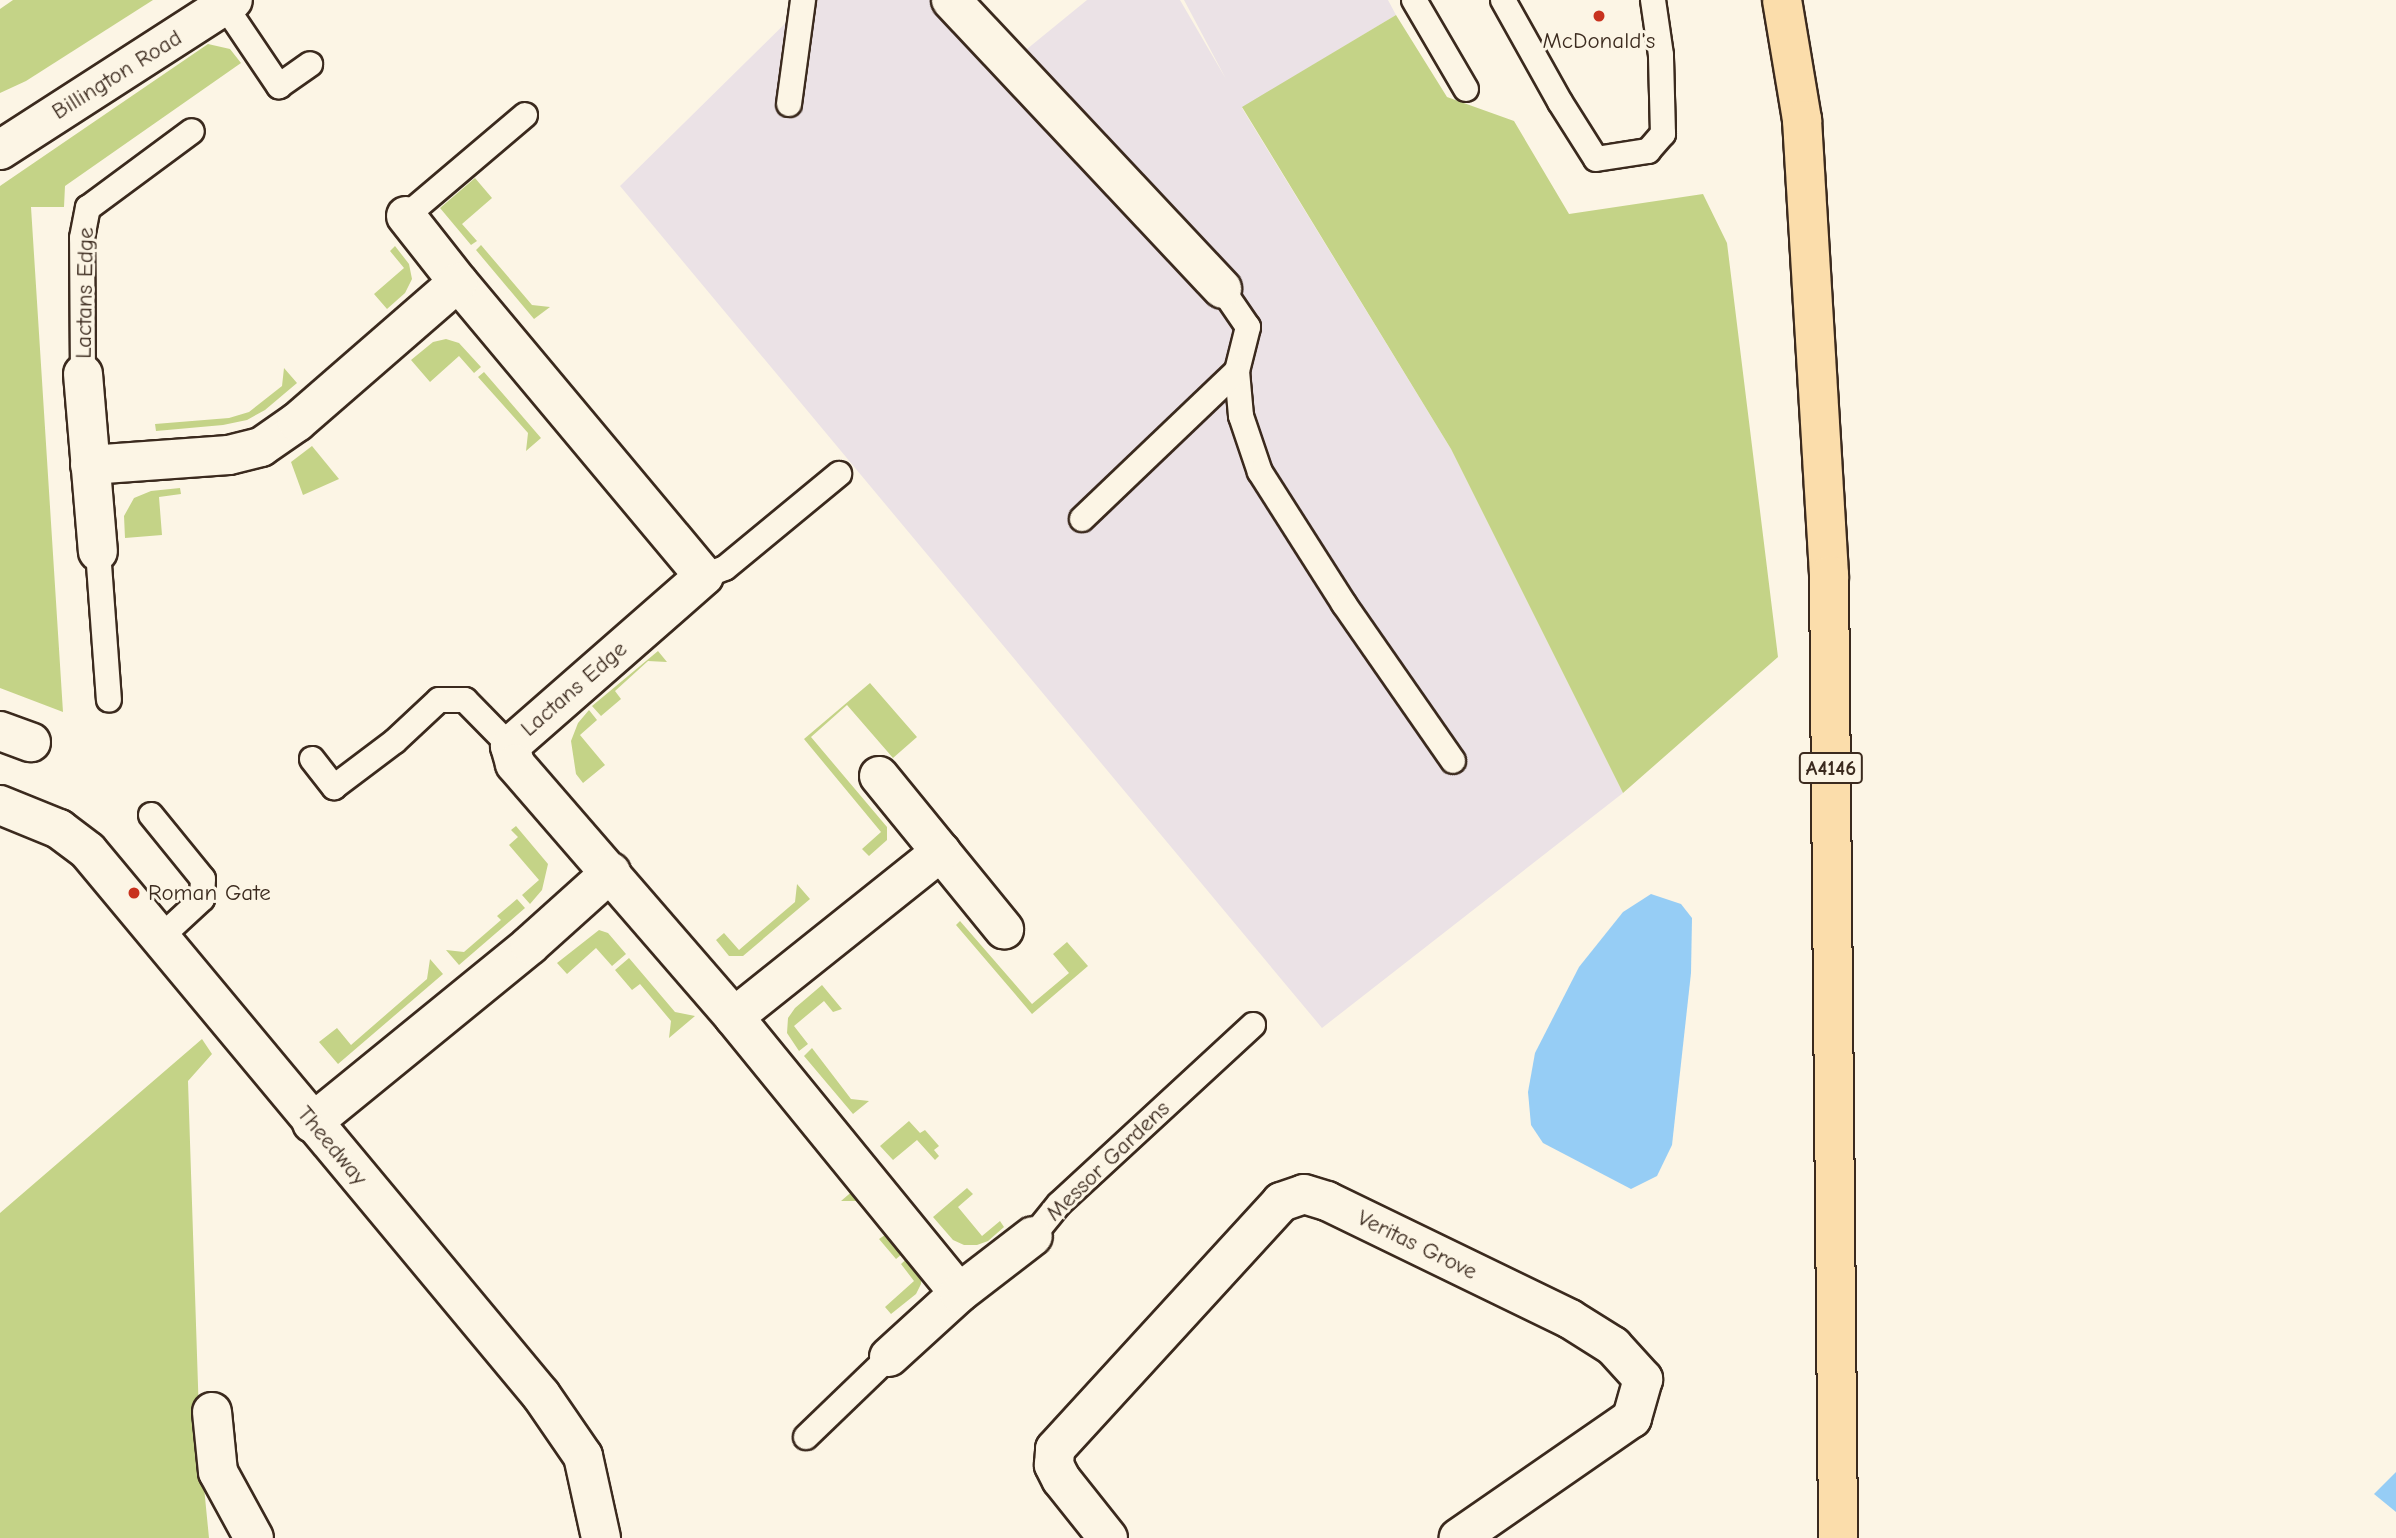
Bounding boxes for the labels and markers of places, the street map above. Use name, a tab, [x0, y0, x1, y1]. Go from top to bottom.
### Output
marker: McDonald's	[1591, 8, 1607, 24]
place label: McDonald's	[1543, 27, 1655, 55]
place label: Roman Gate	[148, 879, 271, 907]
marker: Roman Gate	[126, 885, 142, 901]

